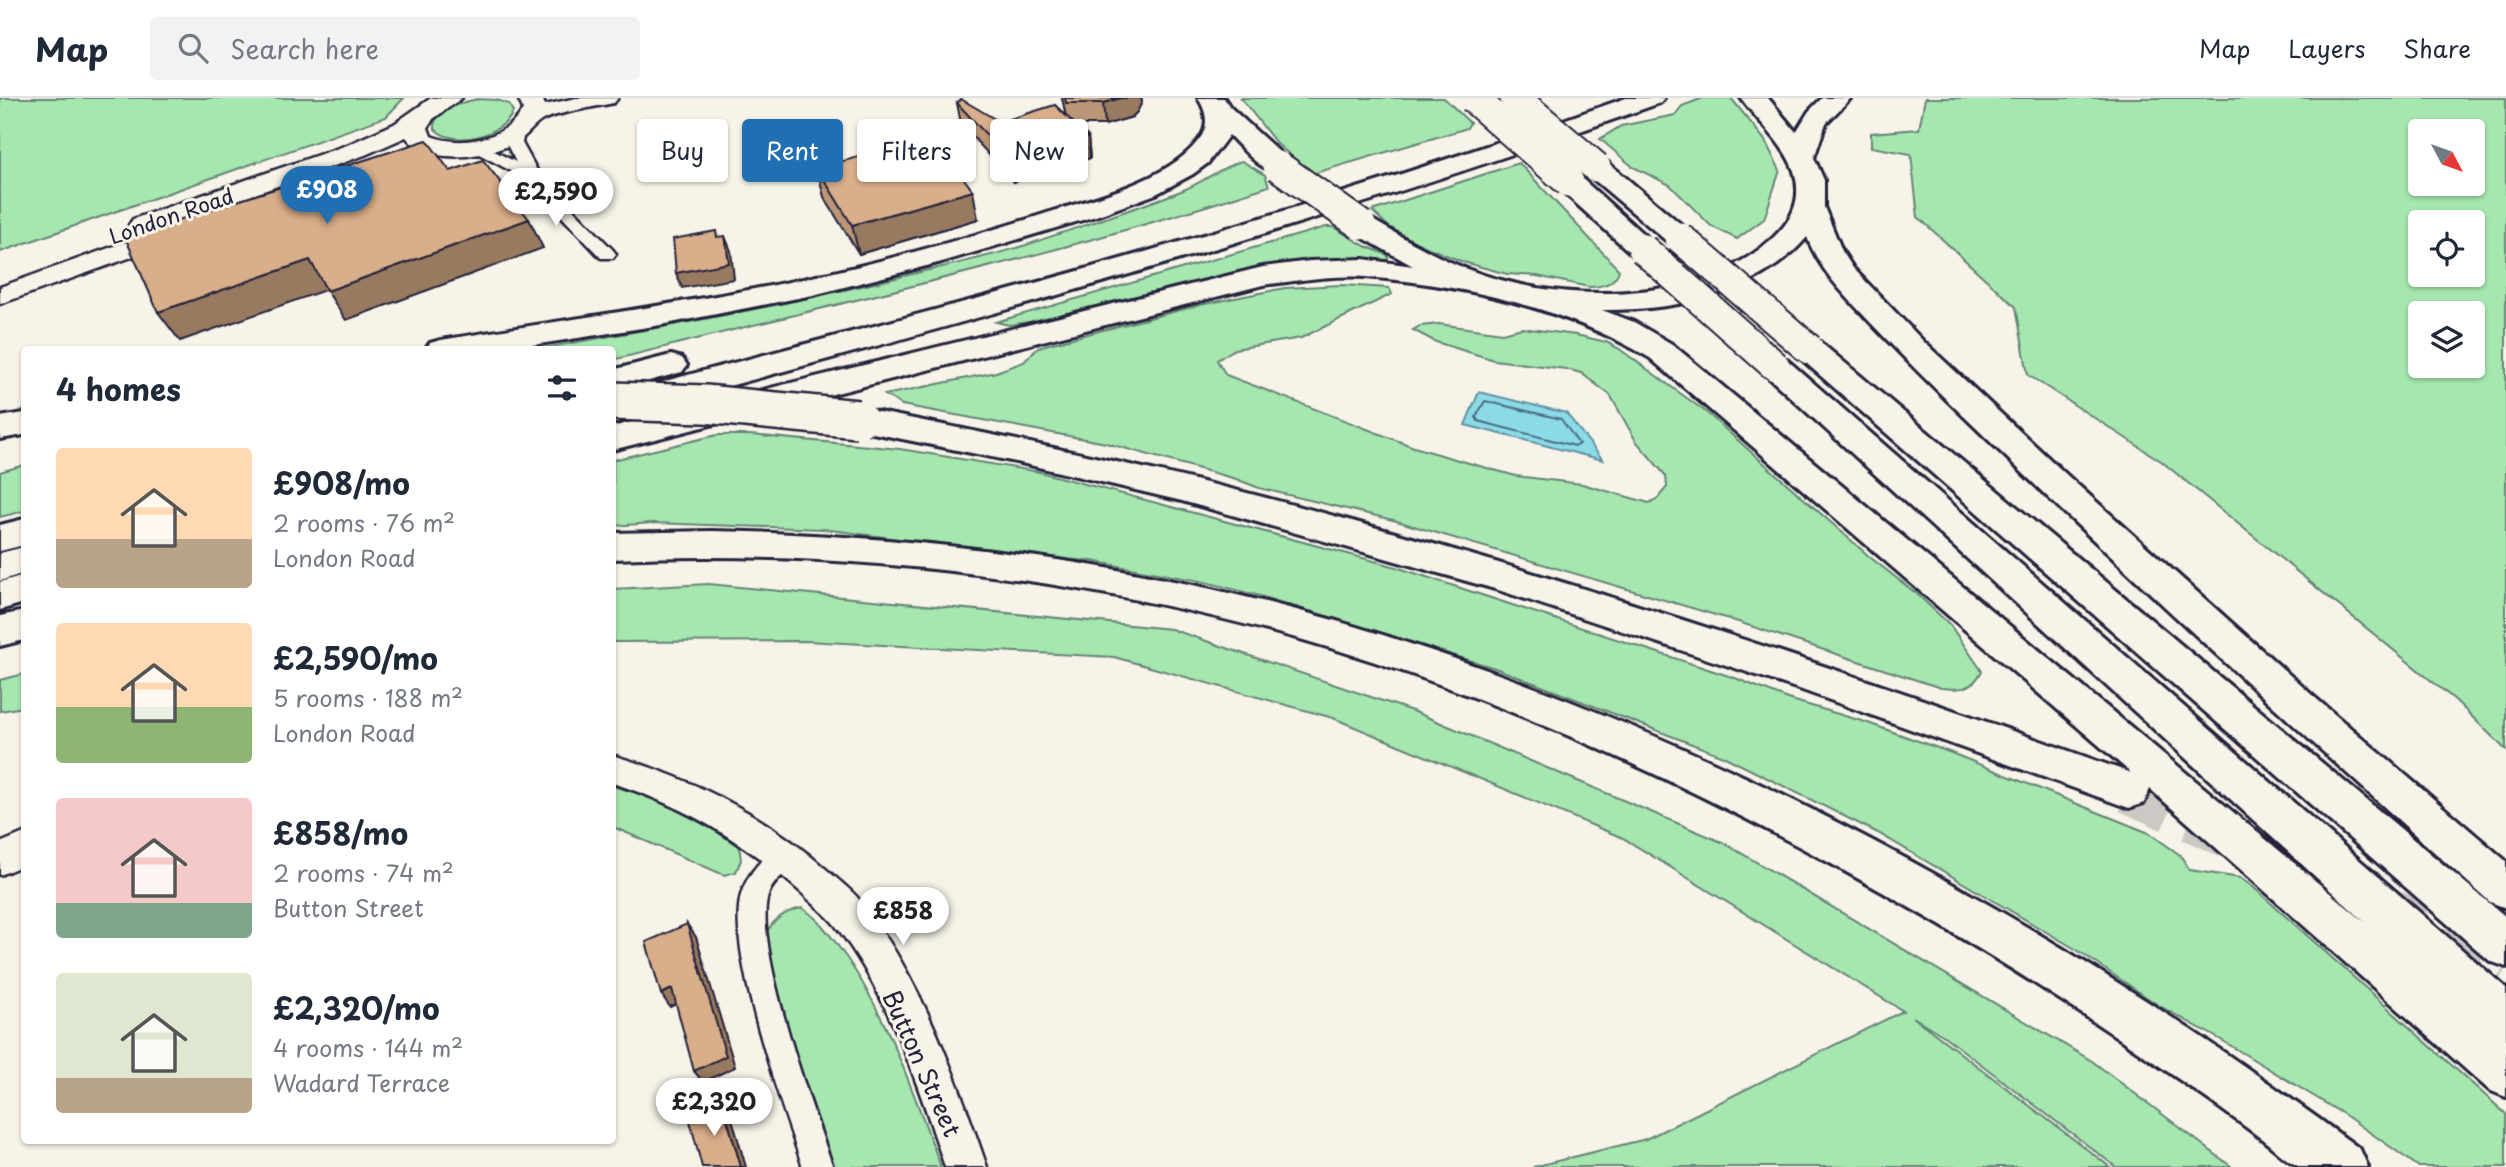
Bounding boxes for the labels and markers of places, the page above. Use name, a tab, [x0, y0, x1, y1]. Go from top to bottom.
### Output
pin: £908	[286, 166, 368, 226]
pin: £2,590	[499, 169, 613, 228]
pin: £858	[862, 888, 944, 947]
pin: £2,320	[657, 1079, 771, 1138]

